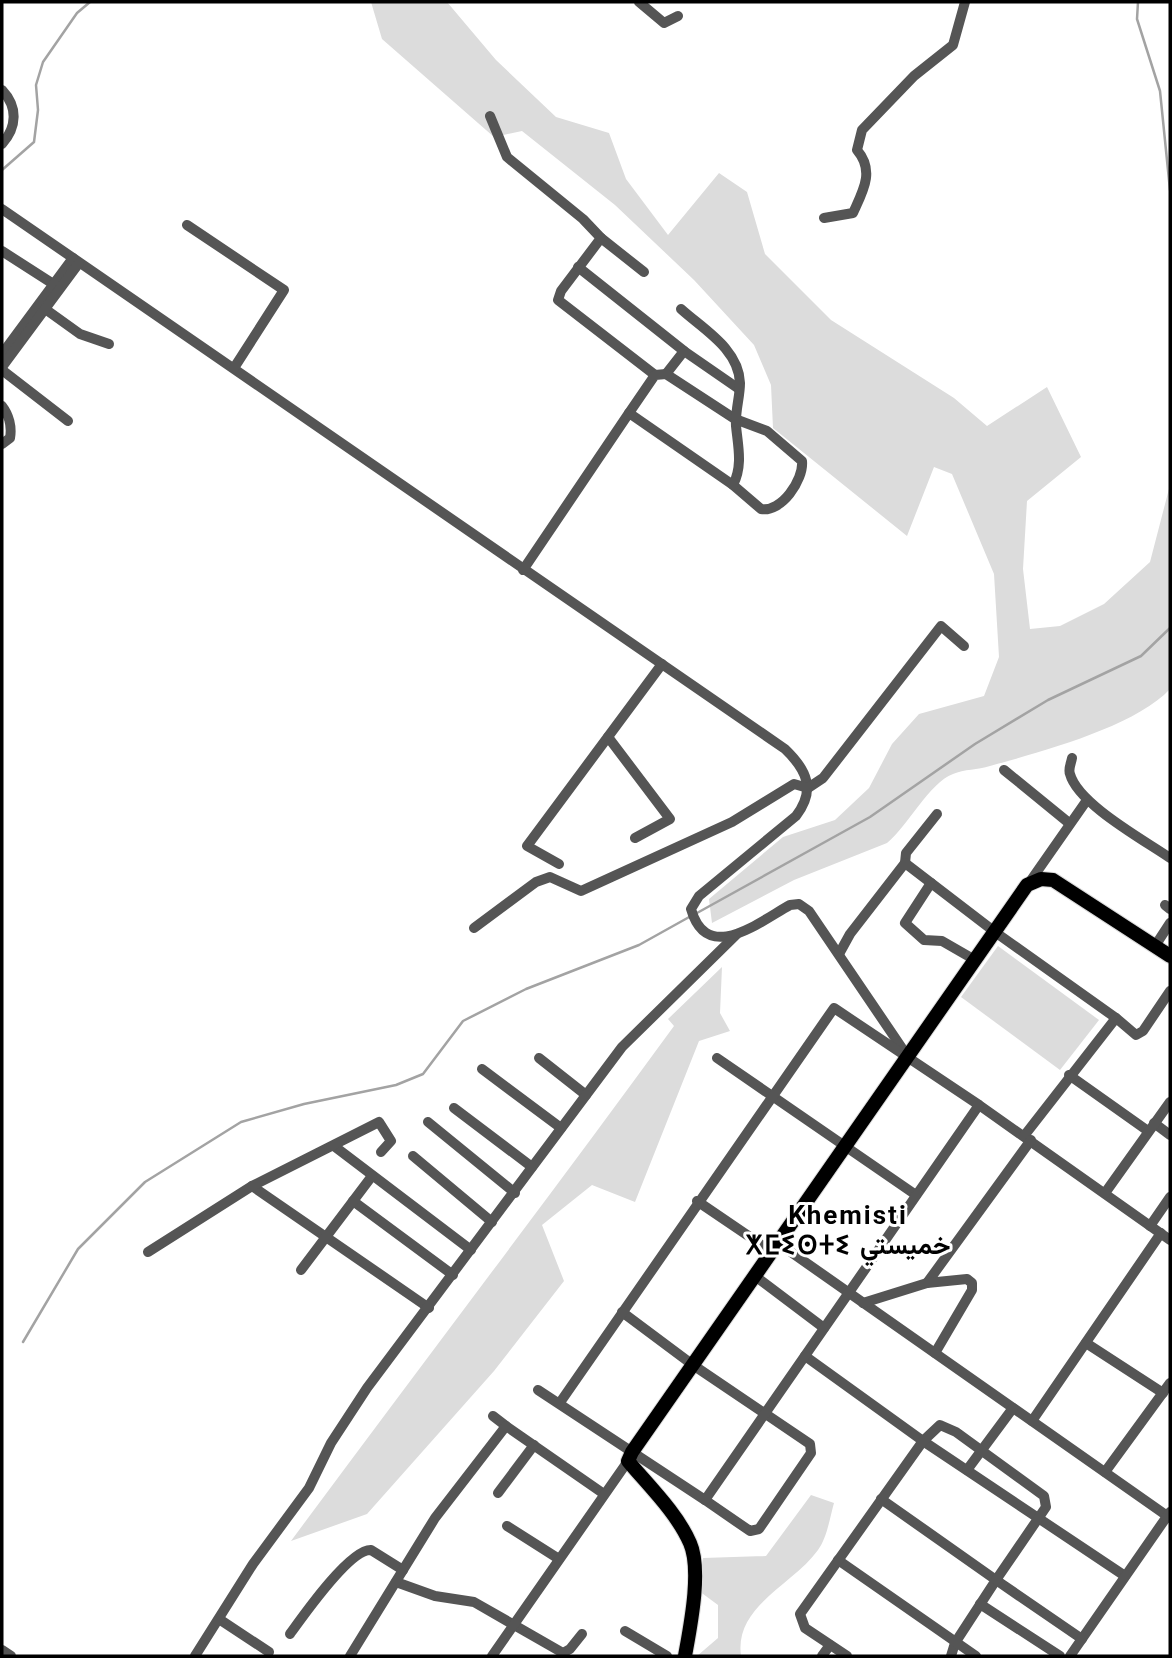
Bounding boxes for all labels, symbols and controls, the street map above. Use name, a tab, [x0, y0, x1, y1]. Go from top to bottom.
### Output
district label: Khemisti ⵅⵎⵉⵙⵜⵉ خميستي	[746, 1200, 950, 1267]

